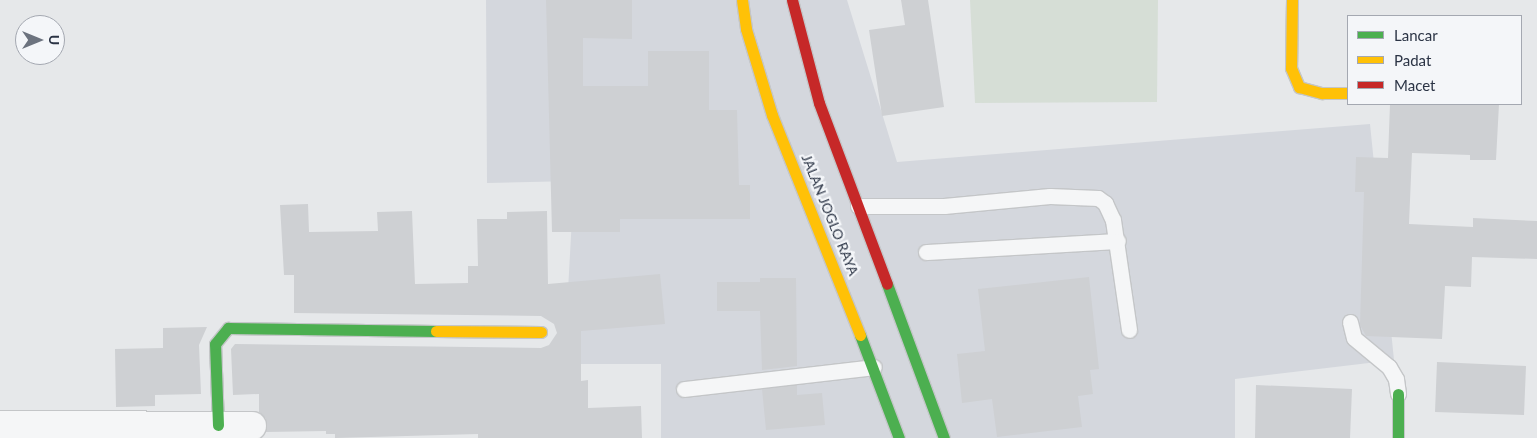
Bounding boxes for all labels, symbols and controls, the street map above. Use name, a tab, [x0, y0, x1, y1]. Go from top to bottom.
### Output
north arrow	[15, 15, 65, 65]
legend	[1347, 15, 1522, 105]
text: Lancar	[1394, 26, 1438, 44]
text: U	[46, 35, 63, 45]
text: Padat	[1394, 51, 1431, 69]
text: Macet	[1394, 76, 1435, 94]
street label: JALAN JOGLO RAYA	[798, 152, 862, 278]

